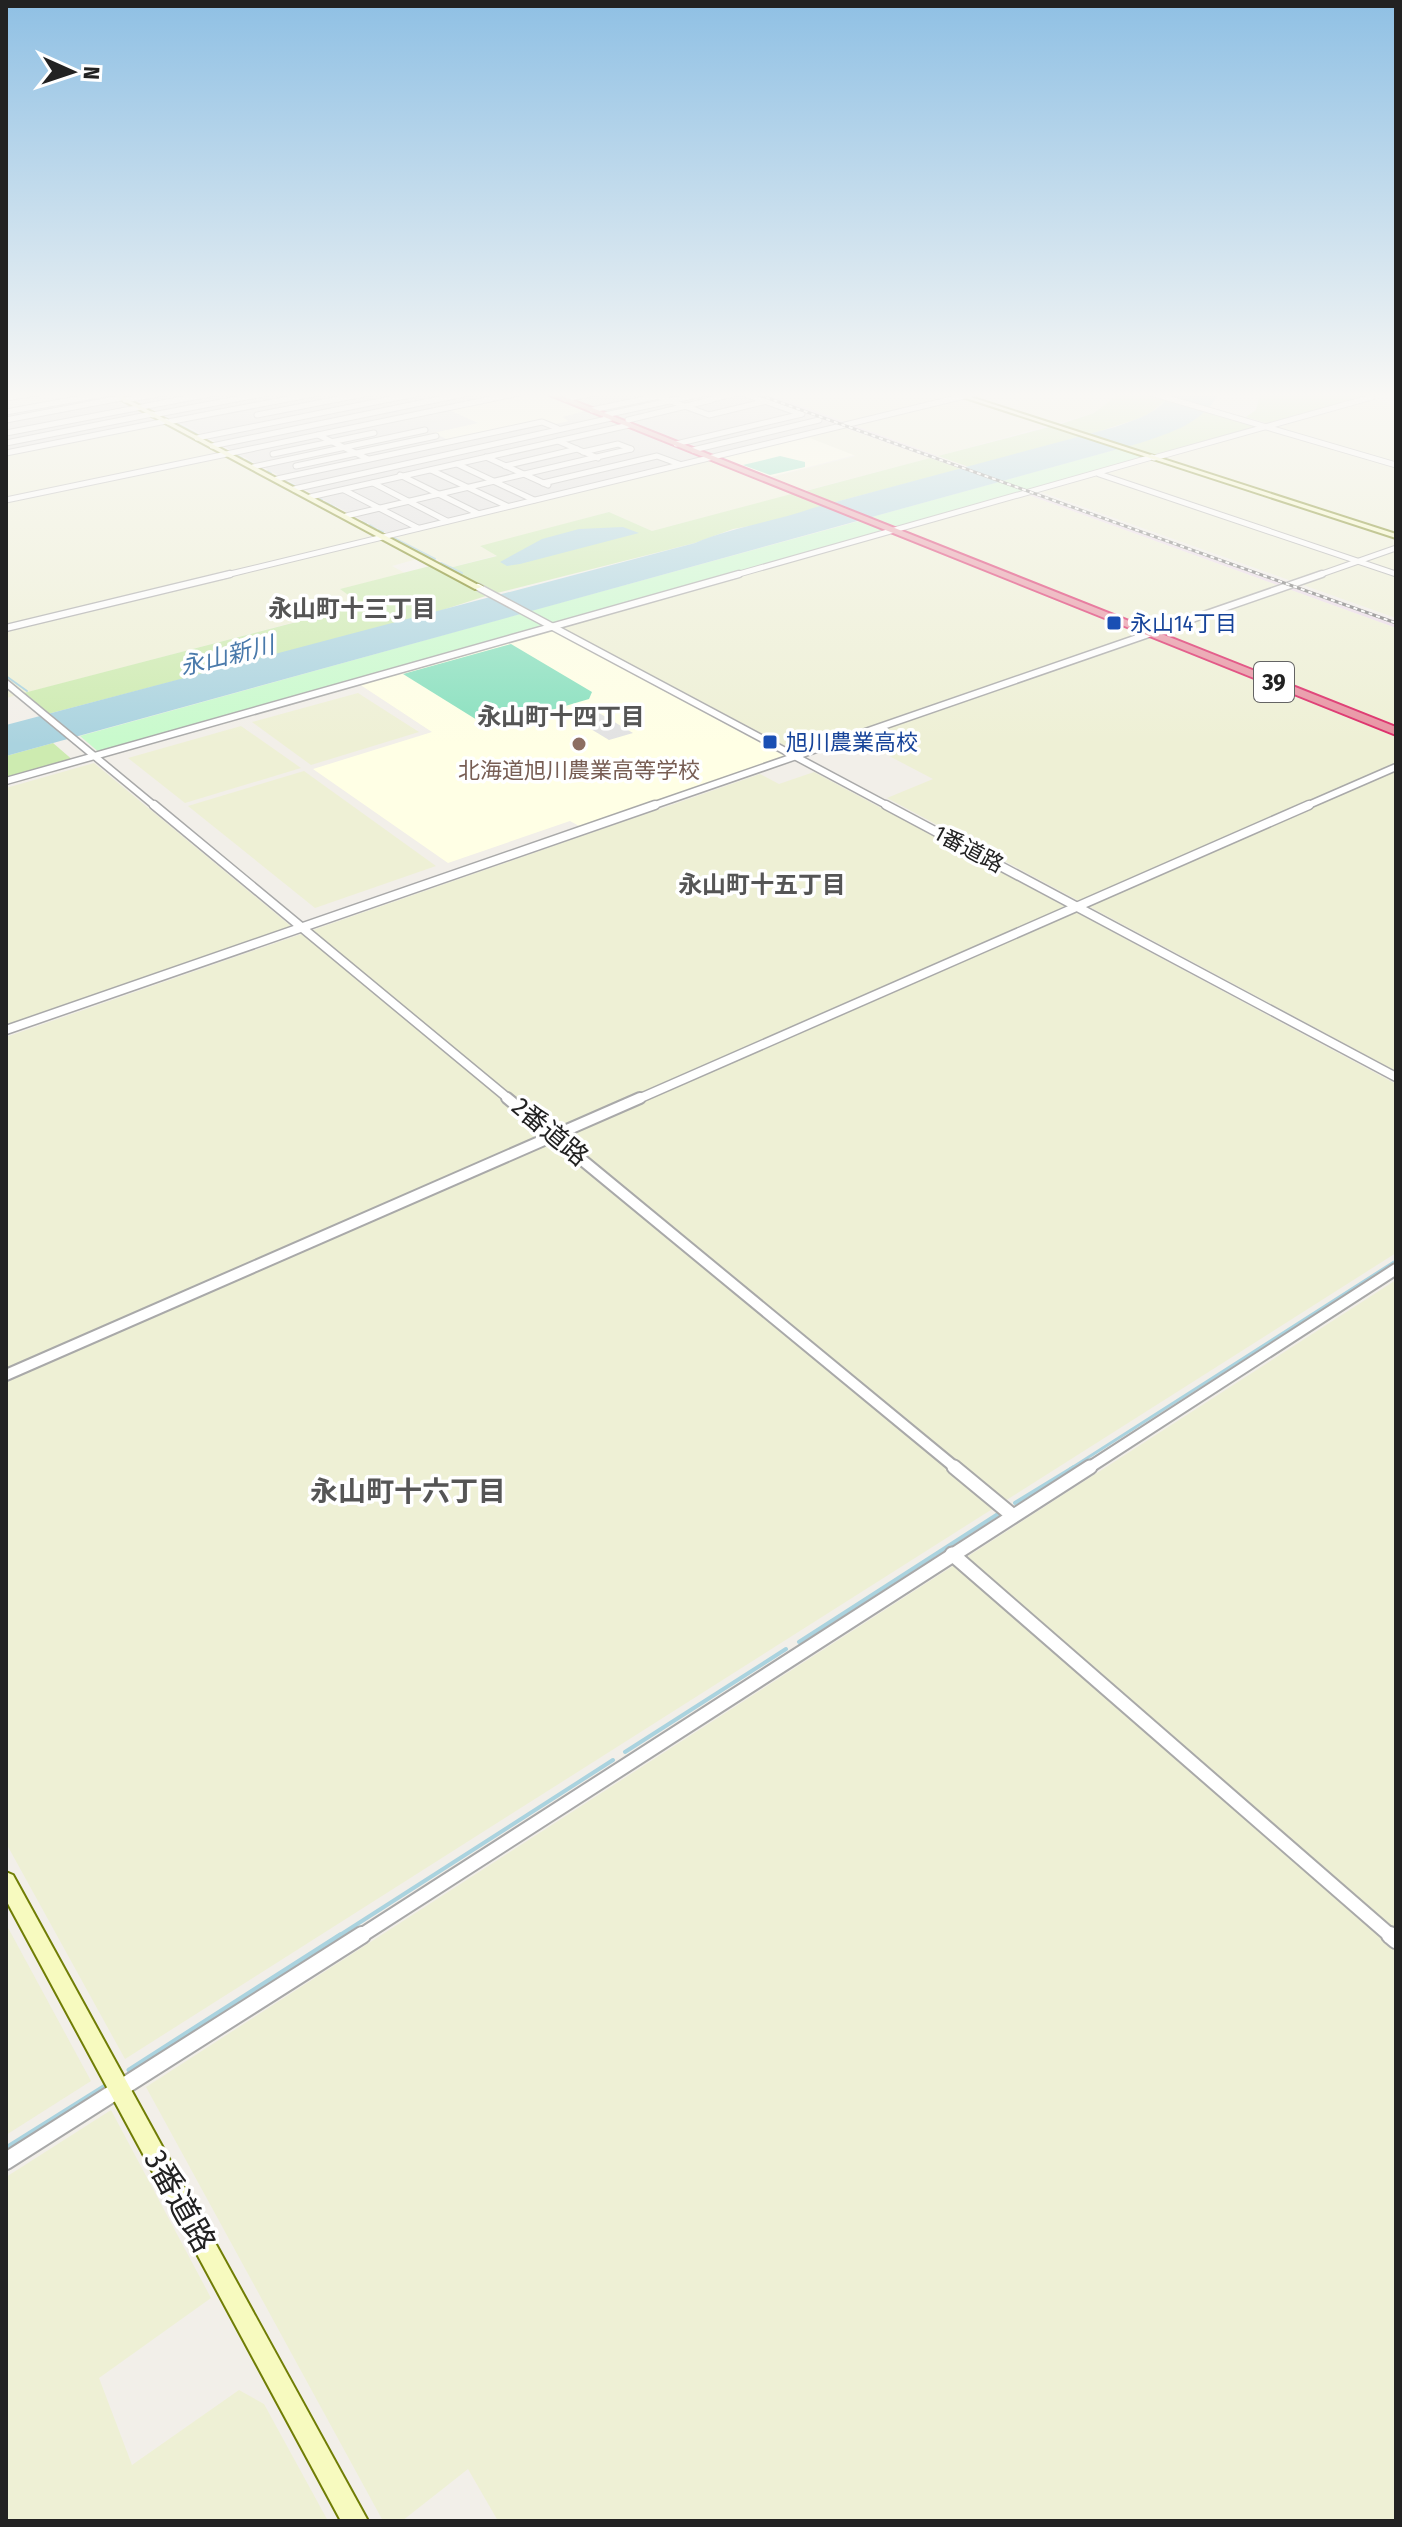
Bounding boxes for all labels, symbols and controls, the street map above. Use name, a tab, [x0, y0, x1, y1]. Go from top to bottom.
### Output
north arrow	[32, 32, 112, 112]
text: N	[78, 66, 105, 80]
district label: 永山町十三丁目	[268, 595, 436, 623]
place label: 永山14丁目	[1130, 610, 1237, 637]
marker: 永山14丁目	[1105, 614, 1123, 632]
water label: 永山新川	[177, 630, 280, 681]
road number: 39	[1254, 662, 1294, 702]
district label: 永山町十四丁目	[477, 703, 645, 731]
place label: 旭川農業高校	[786, 729, 918, 756]
marker: 旭川農業高校	[761, 733, 779, 751]
marker: 北海道旭川農業高等学校	[570, 735, 588, 753]
place label: 北海道旭川農業高等学校	[458, 757, 700, 784]
street label: 1番道路	[930, 820, 1008, 878]
district label: 永山町十五丁目	[678, 871, 846, 899]
street label: 2番道路	[506, 1091, 594, 1173]
district label: 永山町十六丁目	[310, 1475, 506, 1508]
street label: 3番道路	[137, 2143, 223, 2259]

